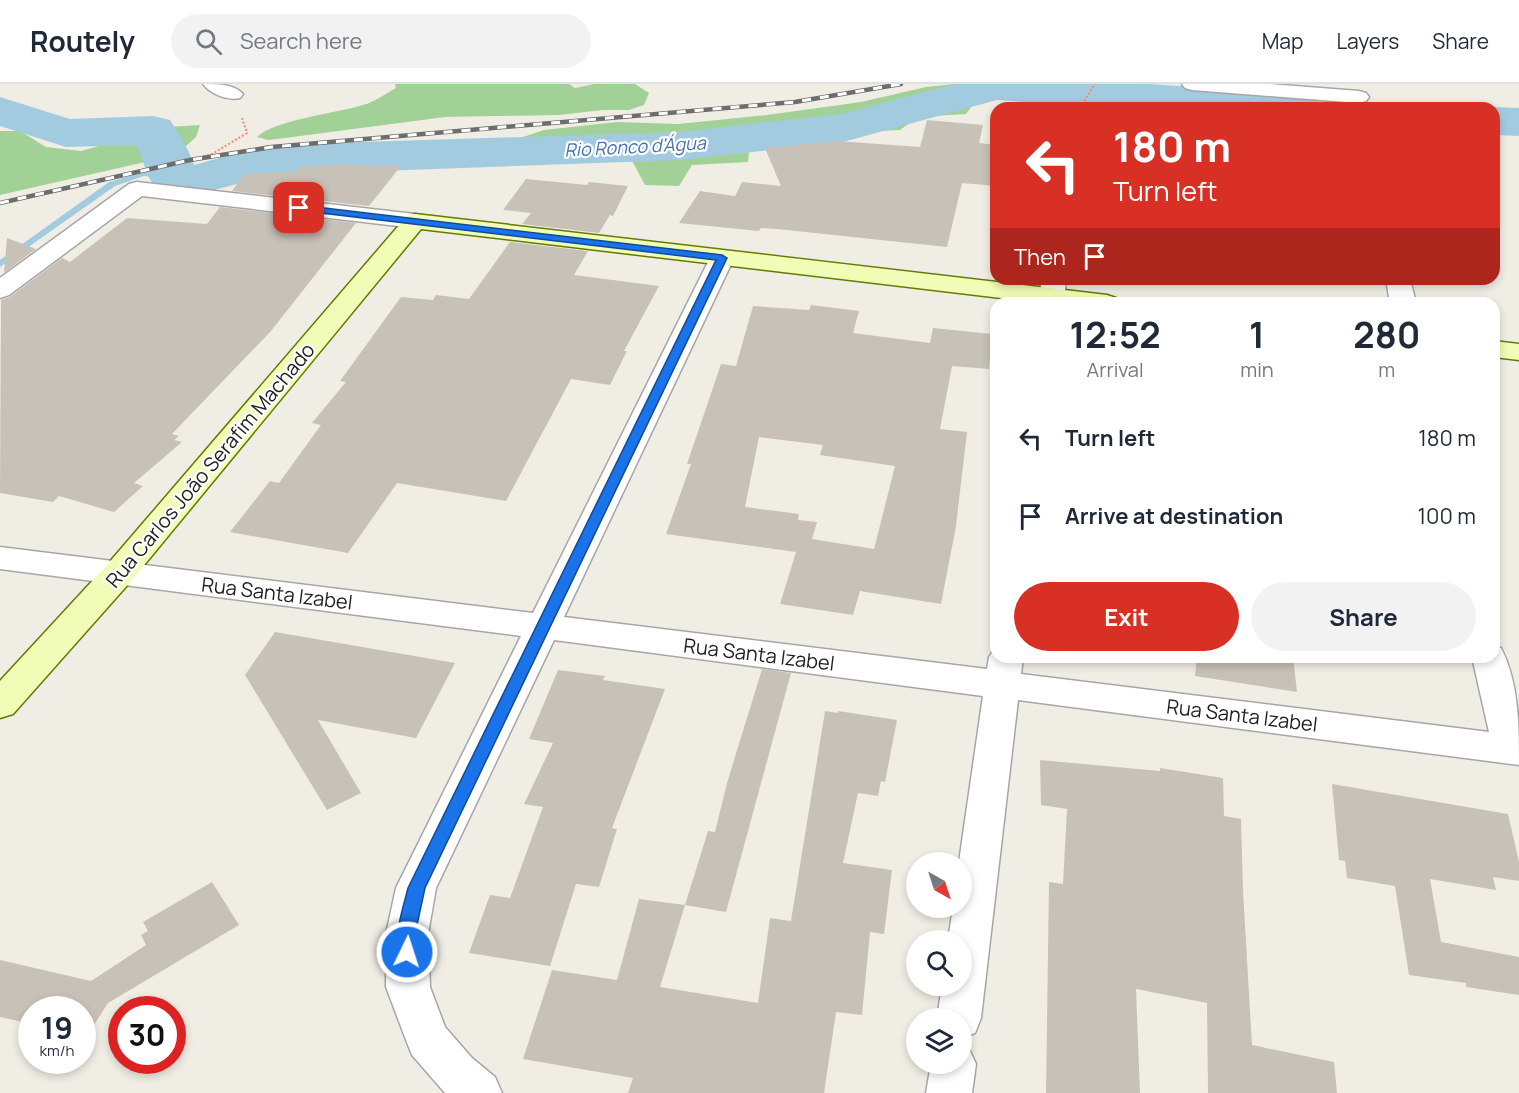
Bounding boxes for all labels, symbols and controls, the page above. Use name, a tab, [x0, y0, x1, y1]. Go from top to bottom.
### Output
search box	[171, 14, 591, 68]
text: Routely	[30, 22, 135, 60]
icon: search	[192, 25, 225, 58]
text: Search here	[240, 26, 362, 56]
text: Map	[1262, 27, 1303, 55]
text: Layers	[1336, 27, 1399, 55]
text: Share	[1432, 27, 1489, 55]
text: 180 m	[1113, 117, 1231, 175]
icon: left	[1014, 126, 1092, 204]
water label: Rio Ronco d'Água	[564, 130, 707, 162]
text: Turn left	[1113, 172, 1217, 209]
pin	[273, 182, 324, 233]
icon: arrive	[282, 191, 315, 224]
icon: arrive	[1078, 240, 1111, 273]
text: Then	[1014, 242, 1066, 272]
text: 12:52	[1070, 310, 1161, 359]
text: 1	[1249, 310, 1265, 359]
text: 280	[1353, 310, 1420, 359]
street label: Rua Carlos João Serafim Machado	[99, 337, 321, 593]
text: Arrival	[1087, 356, 1144, 383]
text: min	[1240, 356, 1274, 383]
text: m	[1378, 356, 1395, 383]
icon: left	[1014, 422, 1047, 455]
text: Turn left	[1065, 423, 1155, 453]
text: 180 m	[1418, 423, 1476, 453]
icon: arrive	[1014, 500, 1047, 533]
text: Arrive at destination	[1065, 501, 1283, 531]
text: 100 m	[1418, 501, 1476, 531]
street label: Rua Santa Izabel	[200, 570, 354, 616]
button: Exit	[1014, 582, 1239, 651]
button: Share	[1251, 582, 1476, 651]
street label: Rua Santa Izabel	[682, 631, 836, 677]
street label: Rua Santa Izabel	[1165, 692, 1319, 738]
north arrow	[906, 852, 972, 918]
map controls	[906, 852, 972, 1074]
position arrow	[375, 920, 439, 984]
button: search	[906, 930, 972, 996]
speed limit sign: 30	[108, 996, 186, 1074]
text: 19	[41, 1007, 73, 1048]
button: layers	[906, 1008, 972, 1074]
text: km/h	[40, 1040, 74, 1061]

